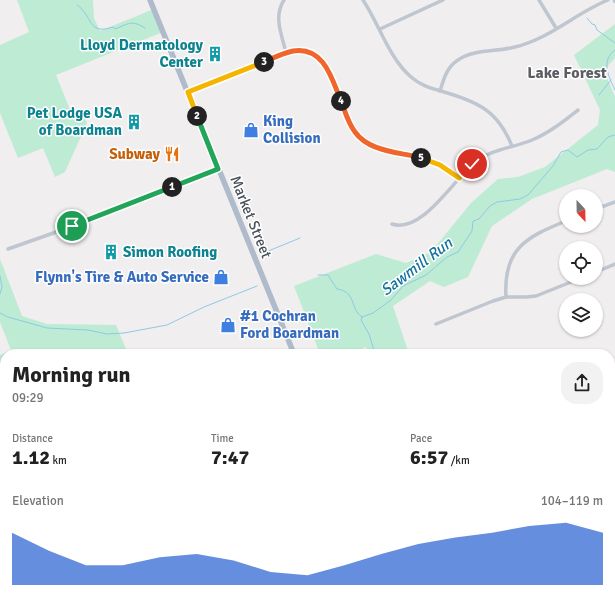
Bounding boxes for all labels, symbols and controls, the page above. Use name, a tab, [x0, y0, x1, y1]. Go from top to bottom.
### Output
place label: Lloyd Dermatology Center	[80, 36, 204, 71]
building icon: Lloyd Dermatology Center	[206, 45, 224, 63]
pin: 3	[254, 52, 274, 72]
text: 3	[261, 55, 267, 68]
district label: Lake Forest	[527, 63, 607, 83]
pin: 4	[331, 91, 351, 111]
text: 4	[338, 94, 344, 107]
place label: Pet Lodge USA of Boardman	[27, 104, 122, 139]
pin: 2	[187, 106, 207, 126]
text: 2	[194, 109, 200, 122]
place label: King Collision	[263, 112, 321, 147]
building icon: Pet Lodge USA of Boardman	[125, 113, 143, 131]
shop icon: King Collision	[242, 121, 260, 139]
place label: Subway	[109, 145, 161, 163]
restaurant icon: Subway	[163, 145, 181, 163]
pin	[455, 147, 489, 181]
pin: 5	[411, 148, 431, 168]
text: 5	[418, 151, 424, 164]
icon: check	[461, 153, 483, 175]
street label: Market Street	[226, 173, 276, 261]
pin: 1	[162, 177, 182, 197]
text: 1	[169, 180, 175, 193]
north arrow	[559, 189, 603, 233]
map controls	[559, 189, 603, 337]
pin	[55, 209, 89, 243]
icon: arrive	[61, 215, 83, 237]
water label: Sawmill Run	[377, 232, 458, 300]
button: locate	[559, 241, 603, 285]
building icon: Simon Roofing	[102, 243, 120, 261]
place label: Simon Roofing	[123, 243, 217, 261]
place label: Flynn's Tire & Auto Service	[35, 268, 209, 286]
shop icon: Flynn's Tire & Auto Service	[212, 268, 230, 286]
button: layers	[559, 293, 603, 337]
place label: #1 Cochran Ford Boardman	[240, 307, 339, 342]
shop icon: #1 Cochran Ford Boardman	[219, 316, 237, 334]
text: Morning run	[12, 361, 131, 388]
button: share	[561, 362, 603, 404]
text: 09:29	[12, 390, 44, 406]
text: Distance	[12, 432, 53, 445]
text: Time	[211, 432, 234, 445]
text: Pace	[410, 432, 432, 445]
text: 1.12	[12, 445, 50, 470]
text: 7:47	[211, 445, 249, 470]
text: 6:57	[410, 445, 448, 470]
text: km	[50, 454, 67, 467]
text: /km	[448, 454, 470, 467]
text: Elevation	[12, 493, 64, 509]
text: 104–119 m	[541, 493, 603, 509]

